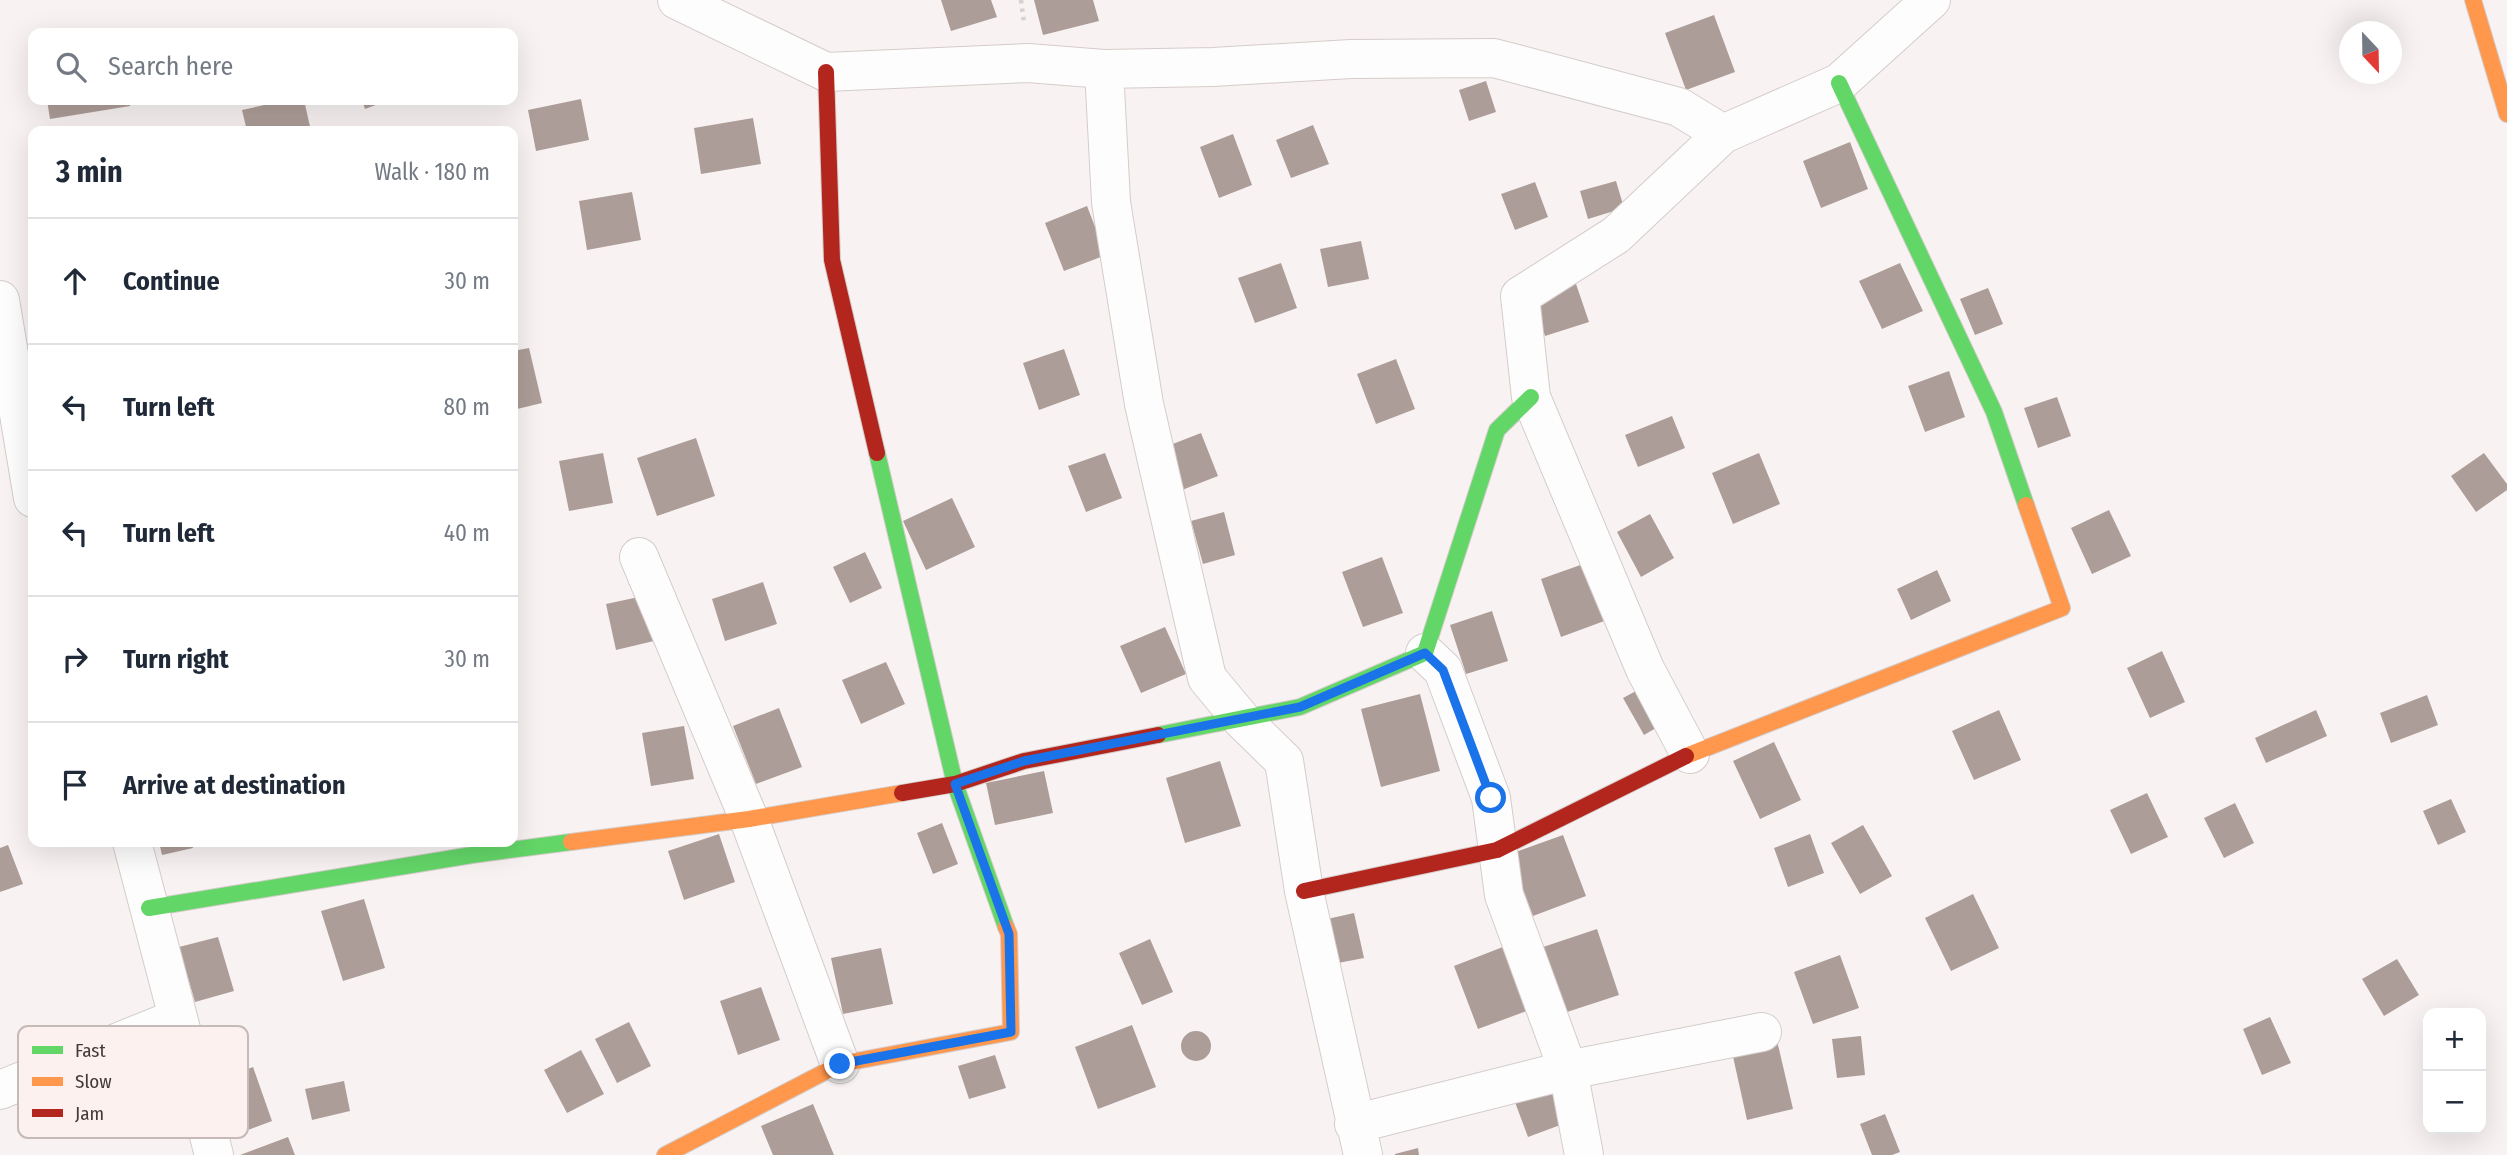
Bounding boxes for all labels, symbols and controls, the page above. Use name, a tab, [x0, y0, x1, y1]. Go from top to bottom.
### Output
north arrow	[2339, 21, 2402, 84]
search box	[28, 28, 518, 105]
icon: search	[52, 48, 90, 86]
text: Search here	[108, 51, 233, 82]
text: 3 min	[56, 154, 123, 190]
text: Walk · 180 m	[374, 158, 490, 186]
icon: ahead	[56, 262, 94, 300]
text: Continue	[123, 266, 220, 297]
text: 30 m	[445, 267, 490, 295]
icon: left	[56, 388, 94, 426]
text: Turn left	[123, 392, 215, 423]
text: 80 m	[443, 393, 490, 421]
icon: left	[56, 514, 94, 552]
text: Turn left	[123, 518, 215, 549]
text: 40 m	[444, 519, 490, 547]
icon: right	[56, 640, 94, 678]
text: Turn right	[123, 644, 229, 675]
text: 30 m	[445, 645, 490, 673]
icon: arrive	[56, 766, 94, 804]
text: Arrive at destination	[123, 770, 346, 801]
route start	[1475, 782, 1506, 813]
map controls	[2423, 1008, 2486, 1134]
button: +	[2423, 1008, 2486, 1071]
legend	[18, 1026, 248, 1138]
text: Fast	[75, 1039, 106, 1062]
route end	[824, 1048, 855, 1079]
text: Slow	[75, 1070, 112, 1093]
button: −	[2423, 1071, 2486, 1134]
text: Jam	[75, 1102, 104, 1125]

